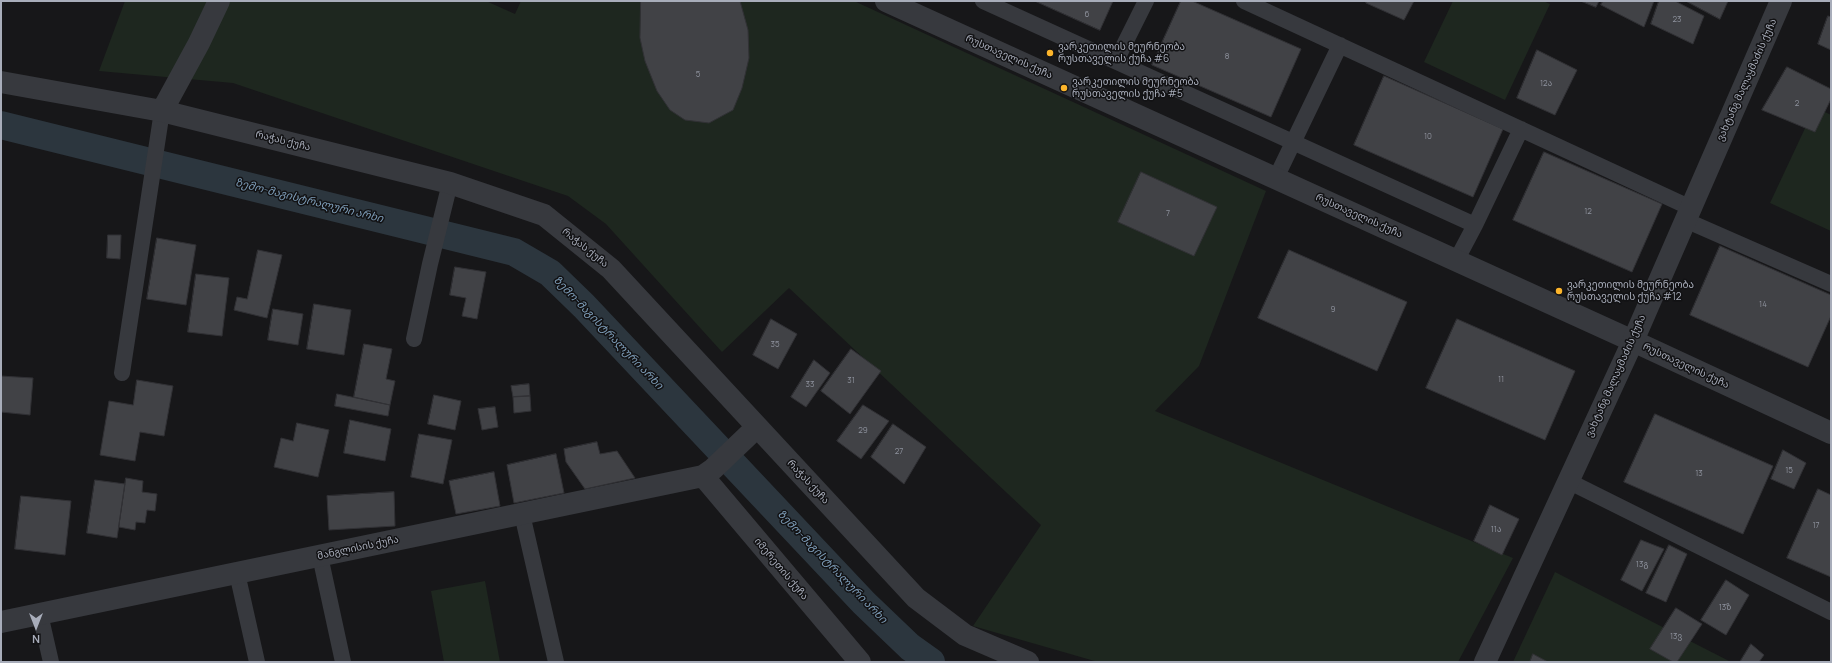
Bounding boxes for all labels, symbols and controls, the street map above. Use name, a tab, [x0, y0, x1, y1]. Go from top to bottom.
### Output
house number: 6	[1085, 10, 1089, 20]
house number: 23	[1673, 15, 1681, 25]
street label: ვახტანგ მალაყმაძის ქუჩა	[1715, 17, 1779, 143]
street label: რუსთაველის ქუჩა	[964, 32, 1054, 82]
place label: ვარკეთილის მეურნეობა რუსთაველის ქუჩა #6	[1058, 41, 1185, 64]
marker: ვარკეთილის მეურნეობა რუსთაველის ქუჩა #6	[1045, 48, 1055, 58]
house number: 8	[1225, 52, 1229, 62]
house number: 5	[696, 70, 700, 80]
place label: ვარკეთილის მეურნეობა რუსთაველის ქუჩა #5	[1072, 76, 1199, 100]
house number: 12ა	[1540, 79, 1552, 89]
marker: ვარკეთილის მეურნეობა რუსთაველის ქუჩა #5	[1059, 83, 1069, 93]
house number: 2	[1795, 99, 1799, 109]
street label: რაჭას ქუჩა	[254, 128, 312, 154]
house number: 10	[1424, 132, 1432, 142]
water label: ზემო-მაგისტრალური არხი	[234, 176, 384, 226]
street label: რუსთაველის ქუჩა	[1314, 191, 1404, 241]
house number: 12	[1584, 207, 1592, 217]
house number: 7	[1166, 209, 1170, 219]
street label: რაჭას ქუჩა	[559, 226, 611, 270]
water label: ზემო-მაგისტრალური არხი	[550, 274, 666, 392]
place label: ვარკეთილის მეურნეობა რუსთაველის ქუჩა #12	[1567, 279, 1694, 302]
marker: ვარკეთილის მეურნეობა რუსთაველის ქუჩა #12	[1554, 286, 1564, 296]
house number: 14	[1759, 300, 1767, 310]
house number: 9	[1331, 305, 1335, 315]
street label: ვახტანგ მალაყმაძის ქუჩა	[1584, 313, 1648, 439]
house number: 35	[770, 340, 780, 350]
street label: რუსთაველის ქუჩა	[1641, 341, 1731, 391]
house number: 11	[1498, 375, 1504, 385]
house number: 31	[847, 376, 855, 386]
house number: 33	[806, 380, 814, 390]
house number: 29	[858, 426, 868, 436]
house number: 27	[895, 447, 903, 457]
street label: რაჭას ქუჩა	[784, 457, 832, 507]
house number: 15	[1785, 466, 1793, 476]
house number: 13	[1695, 469, 1703, 479]
water label: ზემო-მაგისტრალური არხი	[774, 508, 890, 626]
house number: 17	[1812, 521, 1820, 531]
house number: 11ა	[1491, 525, 1501, 535]
street label: მანგლისის ქუჩა	[316, 534, 400, 562]
street label: იმერეთის ქუჩა	[752, 536, 810, 602]
house number: 13გ	[1636, 560, 1648, 570]
house number: 13ზ	[1719, 603, 1731, 613]
north arrow	[16, 607, 56, 647]
text: N	[32, 632, 40, 647]
house number: 13ვ	[1670, 632, 1682, 642]

